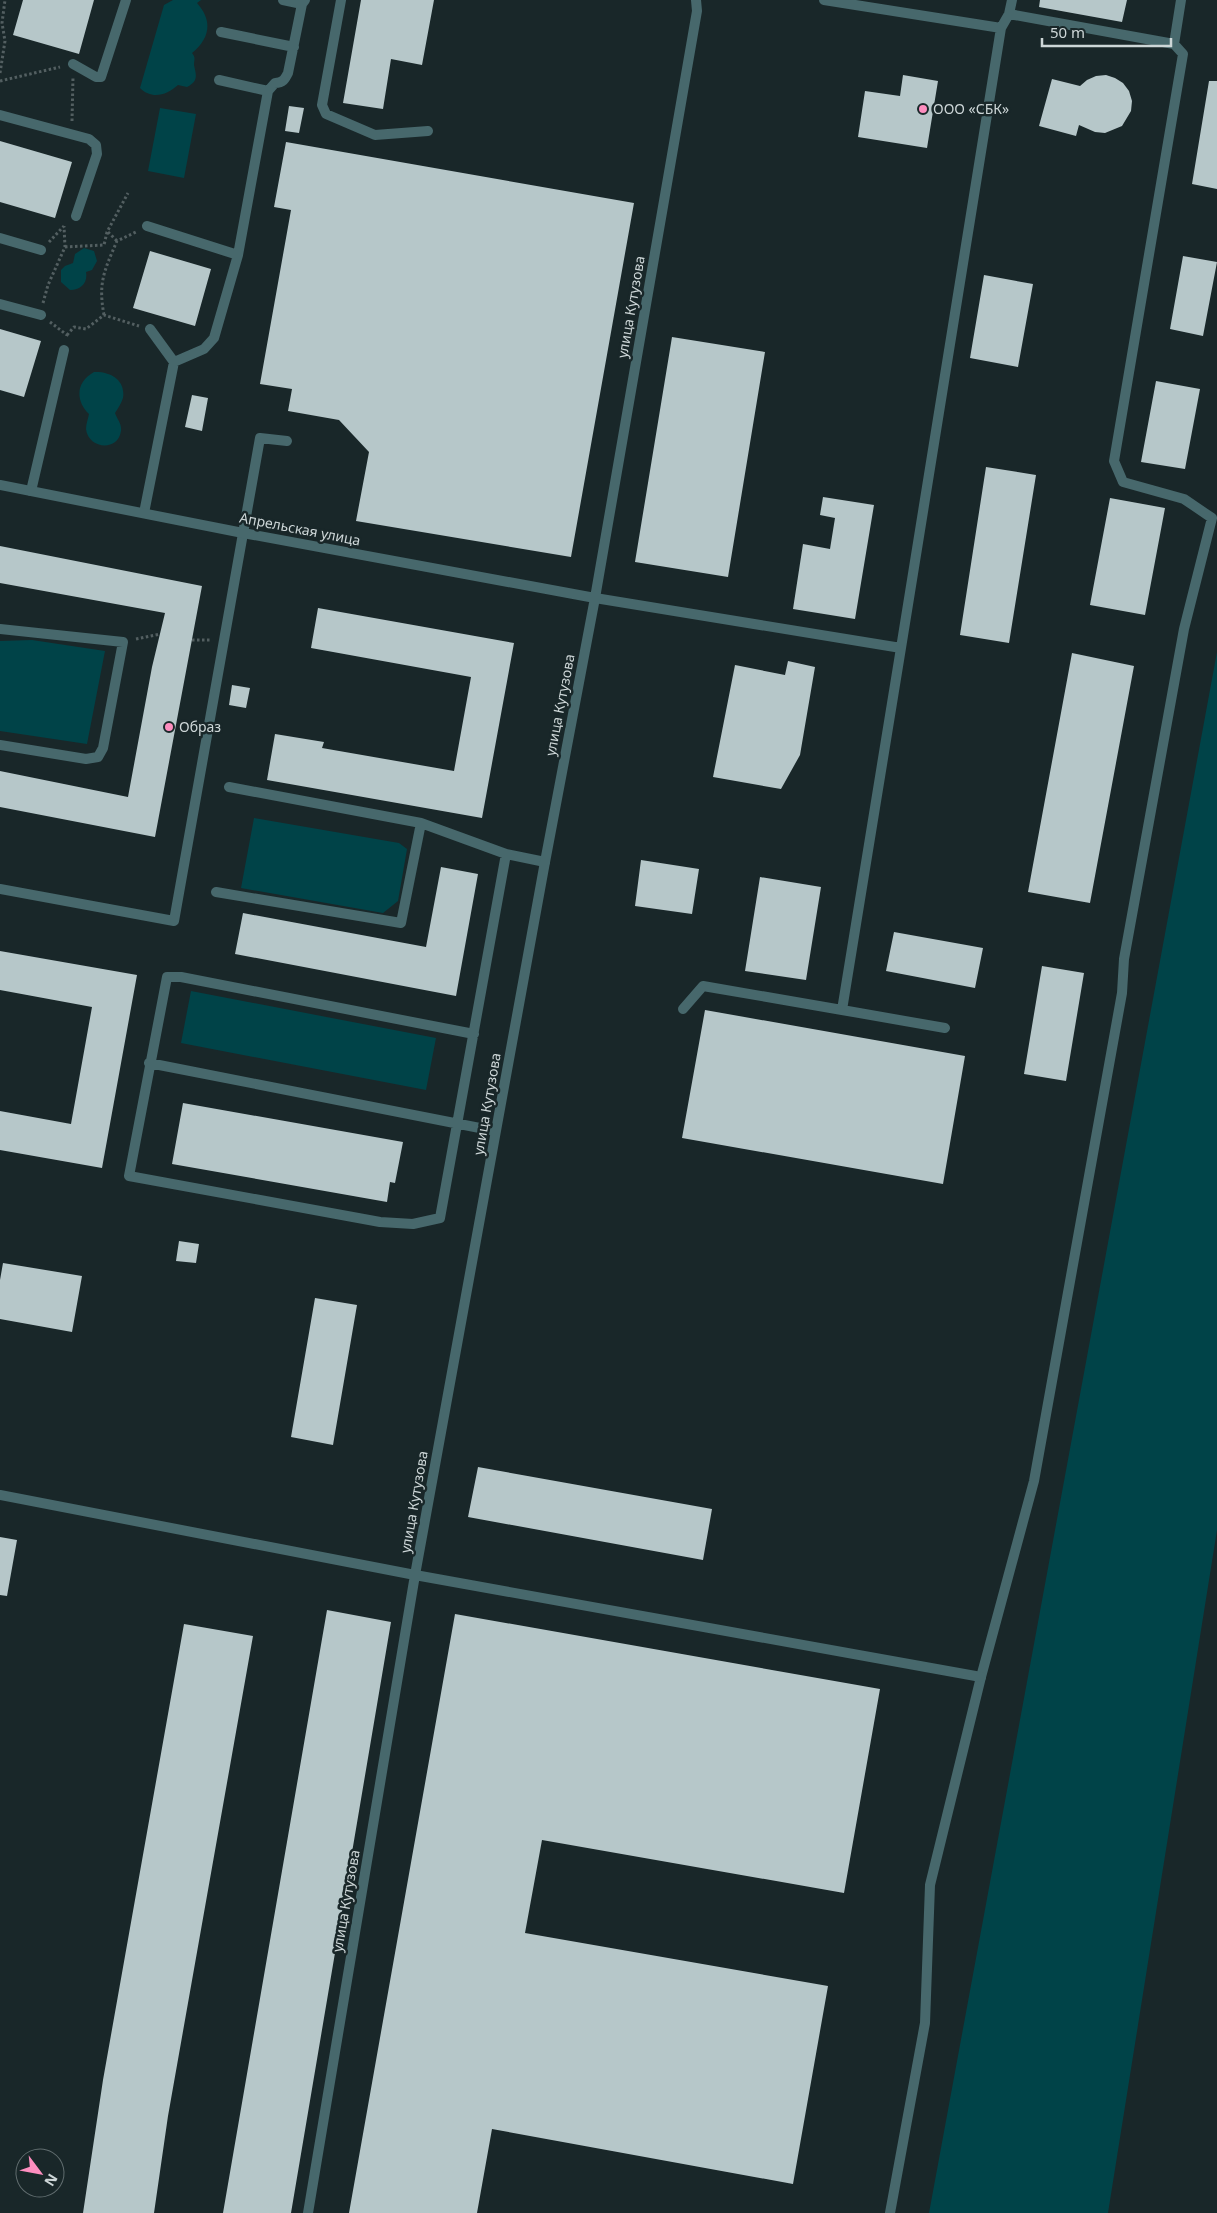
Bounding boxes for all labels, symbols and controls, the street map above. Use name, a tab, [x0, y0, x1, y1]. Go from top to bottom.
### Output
scale bar	[1042, 15, 1171, 47]
text: 50 m	[1050, 22, 1085, 42]
place label: ООО «СБК»	[933, 99, 1009, 118]
marker: ООО «СБК»	[917, 103, 929, 115]
street label: улица Кутузова	[612, 254, 649, 360]
street label: Апрельская улица	[238, 507, 362, 550]
street label: улица Кутузова	[540, 652, 579, 758]
place label: Образ	[179, 717, 221, 736]
marker: Образ	[163, 721, 175, 733]
street label: улица Кутузова	[468, 1051, 505, 1157]
street label: улица Кутузова	[395, 1449, 432, 1555]
street label: улица Кутузова	[327, 1848, 364, 1954]
north arrow	[15, 2148, 65, 2198]
text: N	[40, 2170, 63, 2190]

